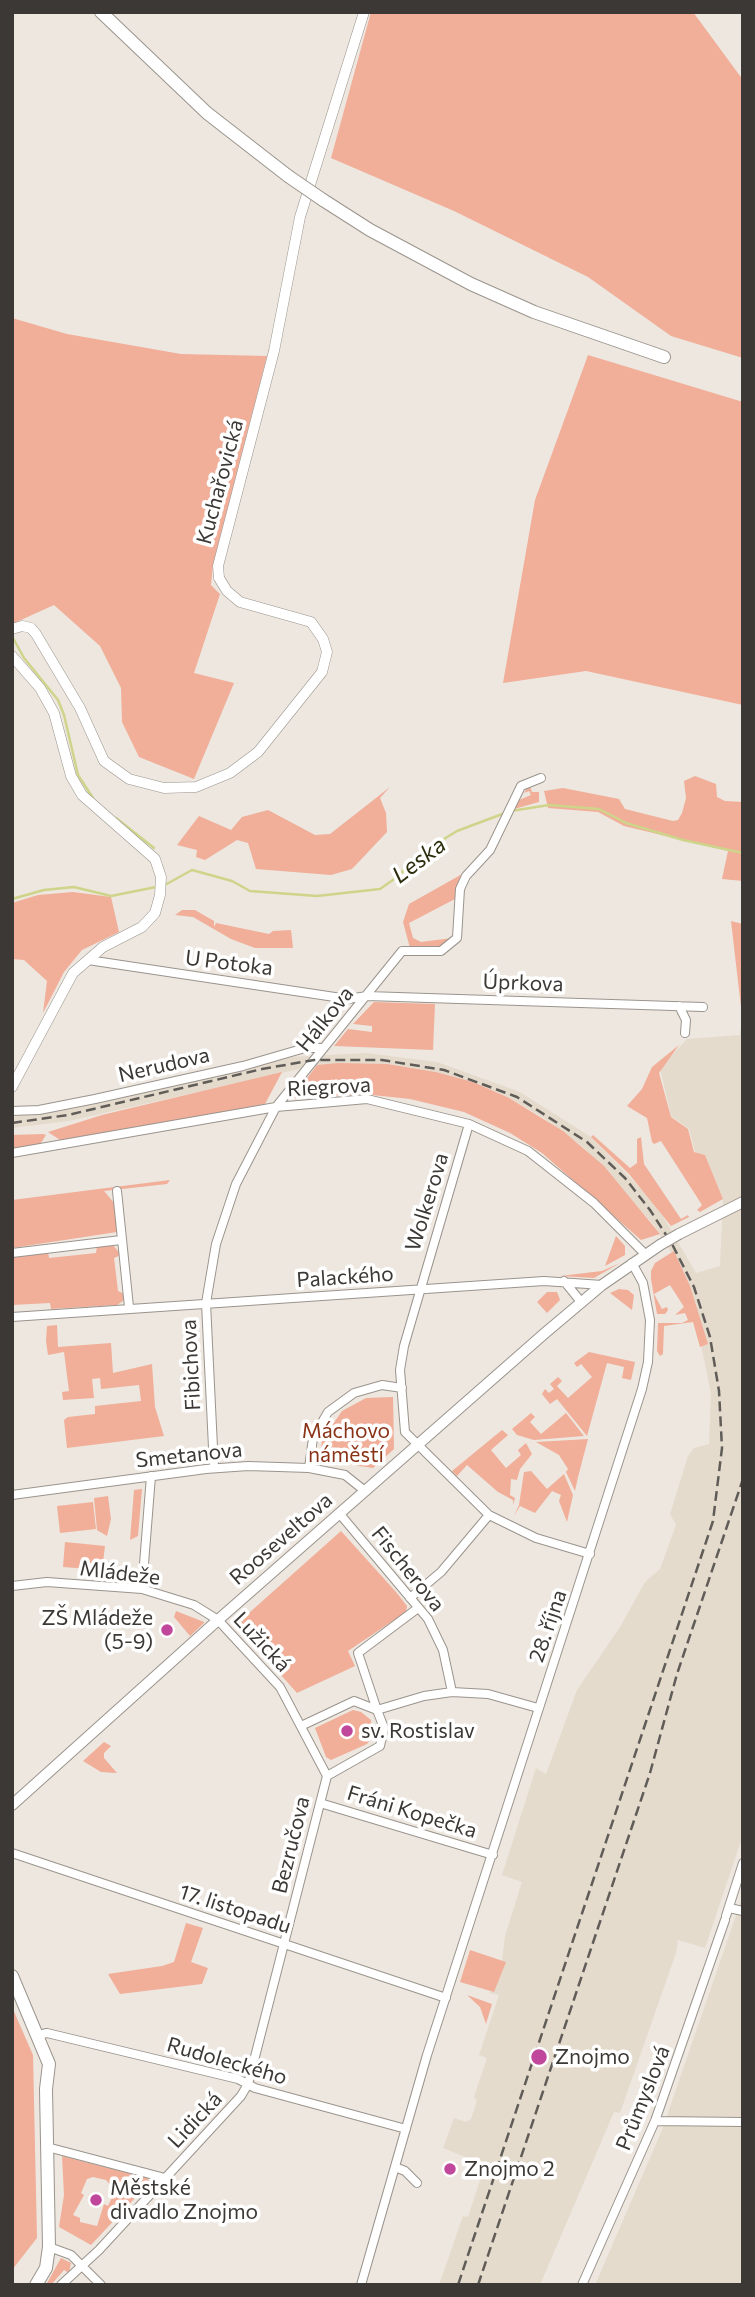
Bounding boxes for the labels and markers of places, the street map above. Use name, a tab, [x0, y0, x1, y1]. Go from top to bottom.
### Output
place label: ZŠ Mládeže (5-9)	[42, 1605, 153, 1655]
marker: ZŠ Mládeže (5-9)	[159, 1622, 175, 1638]
place label: sv. Rostislav	[361, 1718, 475, 1744]
marker: sv. Rostislav	[339, 1723, 355, 1739]
place label: Znojmo	[555, 2044, 630, 2070]
marker: Znojmo	[529, 2047, 549, 2067]
place label: Znojmo 2	[464, 2156, 555, 2182]
marker: Znojmo 2	[442, 2161, 458, 2177]
place label: Městské divadlo Znojmo	[110, 2175, 258, 2225]
marker: Městské divadlo Znojmo	[88, 2192, 104, 2208]

